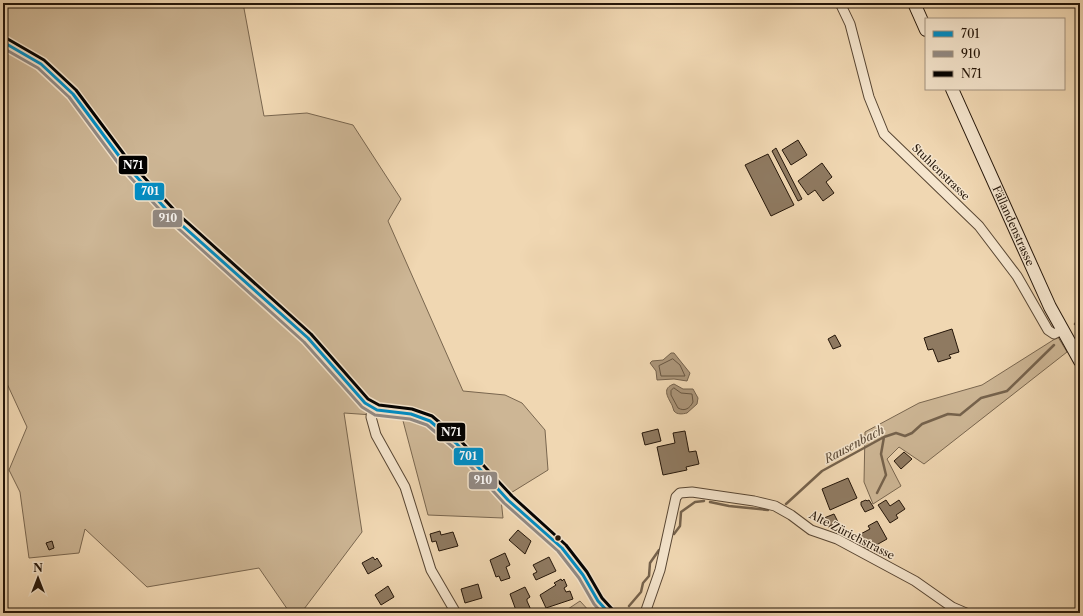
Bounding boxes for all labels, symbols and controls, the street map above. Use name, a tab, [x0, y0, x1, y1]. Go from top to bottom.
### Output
legend	[925, 18, 1065, 90]
text: 701	[961, 26, 980, 41]
text: 910	[961, 46, 981, 61]
text: N71	[961, 66, 982, 81]
street label: Stuhlenstrasse	[909, 141, 973, 203]
line badge: N71	[118, 155, 148, 175]
text: N71	[123, 158, 143, 172]
line badge: 701	[134, 182, 165, 201]
text: 701	[141, 184, 159, 198]
street label: Fällandenstrasse	[989, 184, 1038, 268]
line badge: 910	[152, 209, 183, 228]
text: 910	[159, 211, 177, 225]
line badge: N71	[436, 422, 466, 442]
water label: Rausenbach	[820, 422, 887, 467]
text: N71	[441, 425, 461, 439]
line badge: 701	[453, 447, 484, 466]
text: 701	[459, 449, 477, 463]
line badge: 910	[468, 471, 498, 490]
text: 910	[474, 473, 492, 487]
street label: Alte Zürichstrasse	[806, 507, 897, 563]
unlabelled marker	[553, 533, 563, 543]
north arrow	[18, 558, 58, 598]
text: N	[33, 561, 43, 575]

